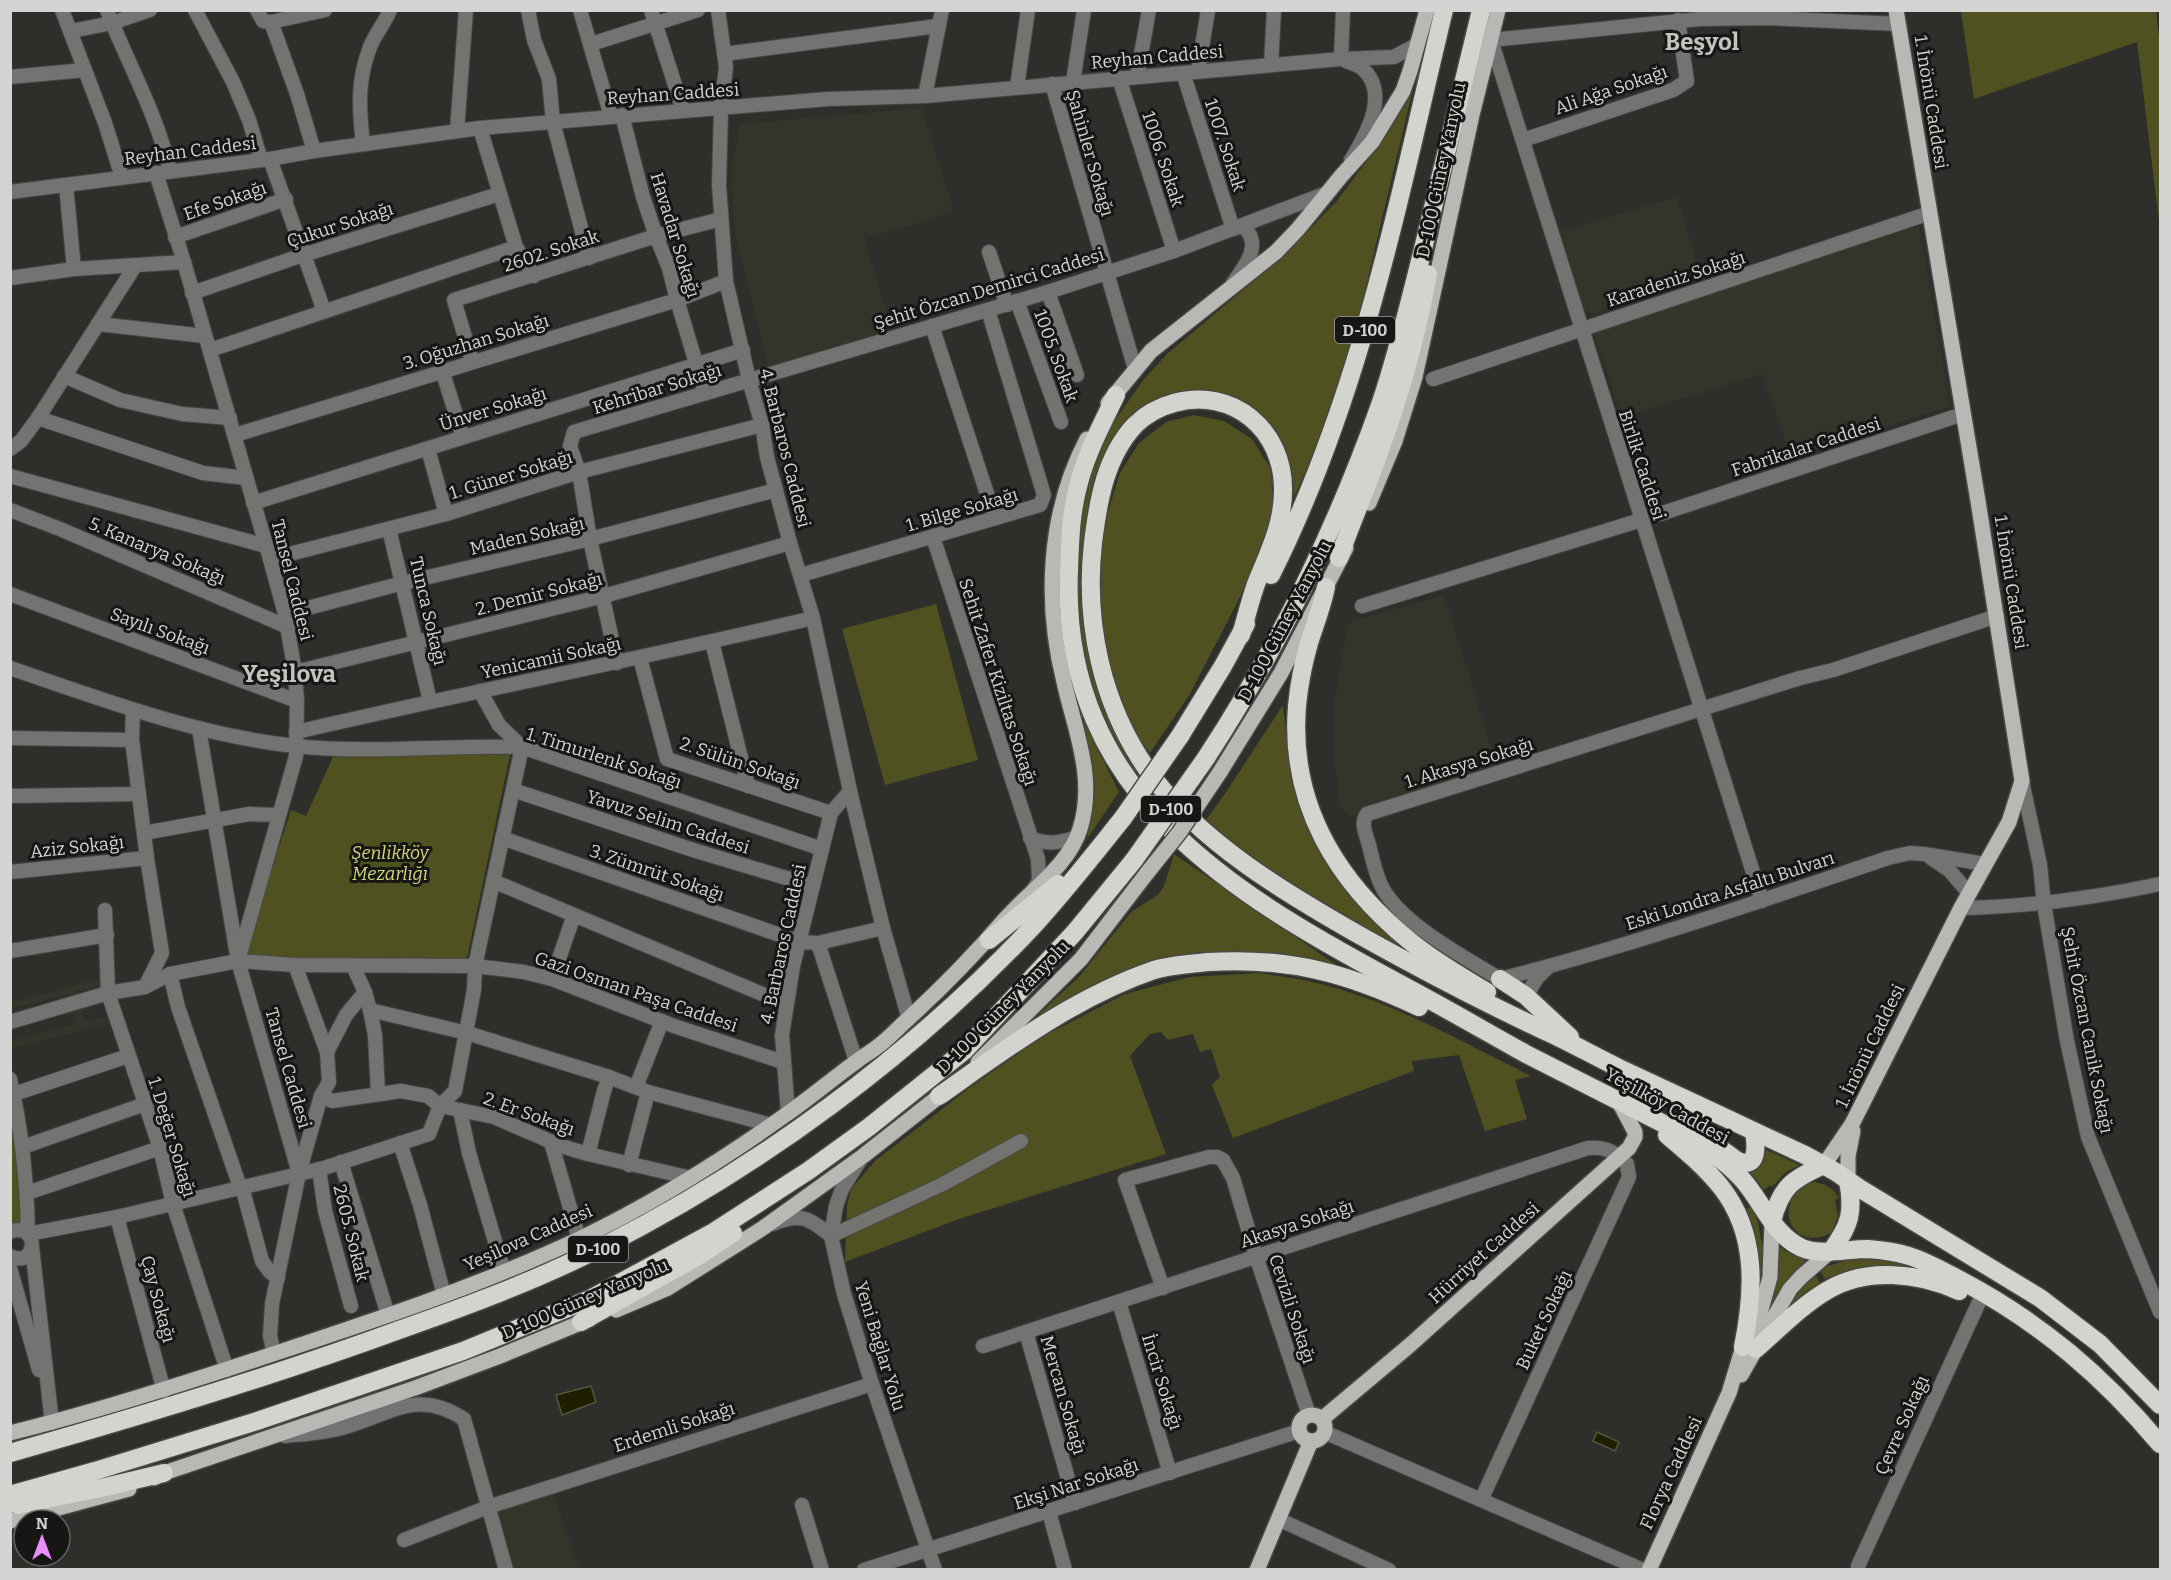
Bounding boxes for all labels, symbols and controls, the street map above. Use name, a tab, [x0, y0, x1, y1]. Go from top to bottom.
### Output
district label: Beşyol	[1665, 28, 1740, 56]
street label: 1. İnönü Caddesi	[1910, 33, 1952, 171]
street label: Reyhan Caddesi	[1090, 40, 1224, 74]
street label: Ali Ağa Sokağı	[1552, 60, 1670, 120]
street label: Reyhan Caddesi	[606, 78, 740, 110]
street label: D-100 Güney Yanyolu	[1412, 80, 1470, 260]
street label: Şahinler Sokağı	[1061, 87, 1119, 219]
street label: 1007. Sokak	[1200, 96, 1251, 195]
street label: 1006. Sokak	[1137, 109, 1189, 210]
street label: Reyhan Caddesi	[123, 132, 257, 170]
street label: Havadar Sokağı	[645, 170, 705, 300]
street label: Efe Sokağı	[181, 177, 269, 225]
street label: Çukur Sokağı	[284, 197, 396, 253]
street label: 2602. Sokak	[500, 225, 603, 277]
street label: Şehit Özcan Demirci Caddesi	[871, 243, 1107, 335]
street label: Karadeniz Sokağı	[1604, 246, 1748, 312]
street label: 1005. Sokak	[1029, 306, 1083, 406]
street label: 3. Oğuzhan Sokağı	[400, 309, 552, 375]
road number: D-100	[1335, 317, 1395, 343]
street label: Kehribar Sokağı	[590, 359, 724, 419]
street label: 4. Barbaros Caddesi	[755, 366, 815, 530]
street label: Ünver Sokağı	[437, 382, 549, 436]
street label: Birlik Caddesi	[1614, 407, 1670, 523]
street label: Fabrikalar Caddesi	[1729, 413, 1883, 481]
street label: 1. Güner Sokağı	[447, 446, 575, 504]
street label: 1. Bilge Sokağı	[903, 484, 1021, 536]
street label: 5. Kanarya Sokağı	[85, 512, 229, 590]
street label: Maden Sokağı	[468, 512, 586, 560]
street label: 1. İnönü Caddesi	[1990, 513, 2032, 651]
street label: Tansel Caddesi	[266, 517, 318, 643]
street label: D-100 Güney Yanyolu	[1233, 537, 1337, 705]
street label: Tunca Sokağı	[405, 555, 451, 667]
street label: 2. Demir Sokağı	[473, 568, 605, 620]
street label: Sehit Zafer Kiziltas Sokağı	[954, 576, 1042, 788]
street label: Sayılı Sokağı	[107, 603, 213, 659]
street label: Yenicamii Sokağı	[479, 632, 623, 684]
district label: Yeşilova	[242, 660, 337, 688]
street label: 1. Timurlenk Sokağı	[524, 722, 684, 794]
street label: 2. Sülün Sokağı	[677, 732, 803, 794]
street label: 1. Akasya Sokağı	[1402, 733, 1536, 793]
street label: Yavuz Selim Caddesi	[584, 785, 752, 859]
road number: D-100	[1141, 796, 1201, 822]
street label: Aziz Sokağı	[29, 831, 125, 863]
street label: 3. Zümrüt Sokağı	[587, 840, 727, 906]
park label: Şenlikköy Mezarlığı	[351, 842, 430, 885]
street label: Eski Londra Asfaltı Bulvarı	[1623, 847, 1837, 935]
street label: 4. Barbaros Caddesi	[755, 862, 811, 1026]
street label: Şehit Özcan Canik Sokağı	[2056, 925, 2118, 1135]
street label: D-100 Güney Yanyolu	[932, 936, 1074, 1078]
street label: Gazi Osman Paşa Caddesi	[532, 947, 740, 1037]
street label: 1. İnönü Caddesi	[1830, 980, 1910, 1112]
street label: Tansel Caddesi	[260, 1005, 316, 1131]
street label: Yeşilköy Caddesi	[1601, 1063, 1733, 1149]
street label: 1. Değer Sokağı	[143, 1074, 201, 1200]
street label: 2. Er Sokağı	[480, 1087, 578, 1141]
street label: 2605. Sokak	[328, 1182, 374, 1285]
street label: Akasya Sokağı	[1237, 1195, 1357, 1253]
street label: Hürriyet Caddesi	[1424, 1198, 1544, 1308]
street label: Yeşilova Caddesi	[460, 1200, 596, 1276]
road number: D-100	[568, 1236, 628, 1262]
street label: Cevizli Sokağı	[1264, 1252, 1320, 1366]
street label: Çay Sokağı	[136, 1253, 180, 1345]
street label: D-100 Güney Yanyolu	[498, 1254, 672, 1344]
street label: Buket Sokağı	[1511, 1267, 1577, 1373]
street label: Yeni Bağlar Yolu	[850, 1278, 910, 1414]
street label: İncir Sokağı	[1137, 1331, 1187, 1433]
street label: Mercan Sokağı	[1036, 1333, 1090, 1457]
street label: Çevre Sokağı	[1870, 1372, 1934, 1478]
street label: Erdemli Sokağı	[611, 1397, 737, 1457]
street label: Florya Caddesi	[1635, 1413, 1707, 1533]
street label: Ekşi Nar Sokağı	[1011, 1454, 1141, 1514]
north arrow	[12, 1508, 72, 1568]
text: N	[36, 1514, 48, 1533]

